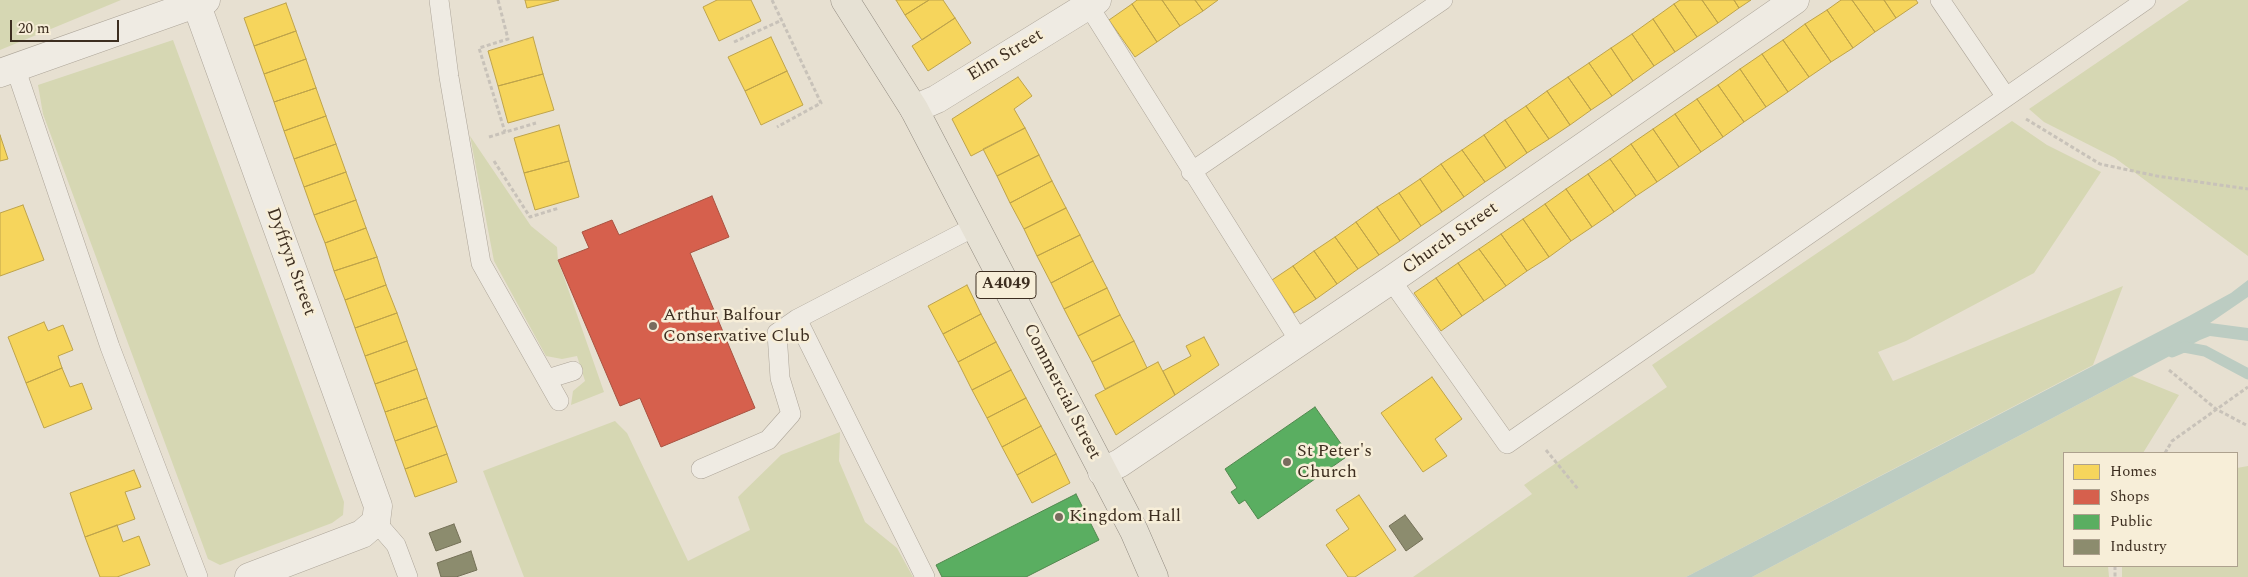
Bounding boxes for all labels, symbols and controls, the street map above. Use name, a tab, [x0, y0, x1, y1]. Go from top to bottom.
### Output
scale bar	[12, 10, 121, 42]
text: 20 m	[18, 17, 50, 40]
street label: Elm Street	[964, 25, 1048, 87]
street label: Church Street	[1399, 198, 1503, 280]
street label: Dyffryn Street	[260, 205, 320, 319]
road number: A4049	[976, 272, 1036, 298]
place label: Arthur Balfour Conservative Club	[663, 305, 810, 348]
marker: Arthur Balfour Conservative Club	[647, 320, 659, 332]
street label: Commercial Street	[1017, 320, 1105, 464]
place label: St Peter's Church	[1297, 441, 1372, 484]
legend	[2063, 452, 2238, 567]
marker: St Peter's Church	[1281, 456, 1293, 468]
text: Homes	[2110, 460, 2157, 483]
text: Shops	[2110, 485, 2150, 508]
place label: Kingdom Hall	[1069, 506, 1181, 528]
text: Public	[2110, 510, 2153, 533]
marker: Kingdom Hall	[1053, 511, 1065, 523]
text: Industry	[2110, 535, 2166, 558]

